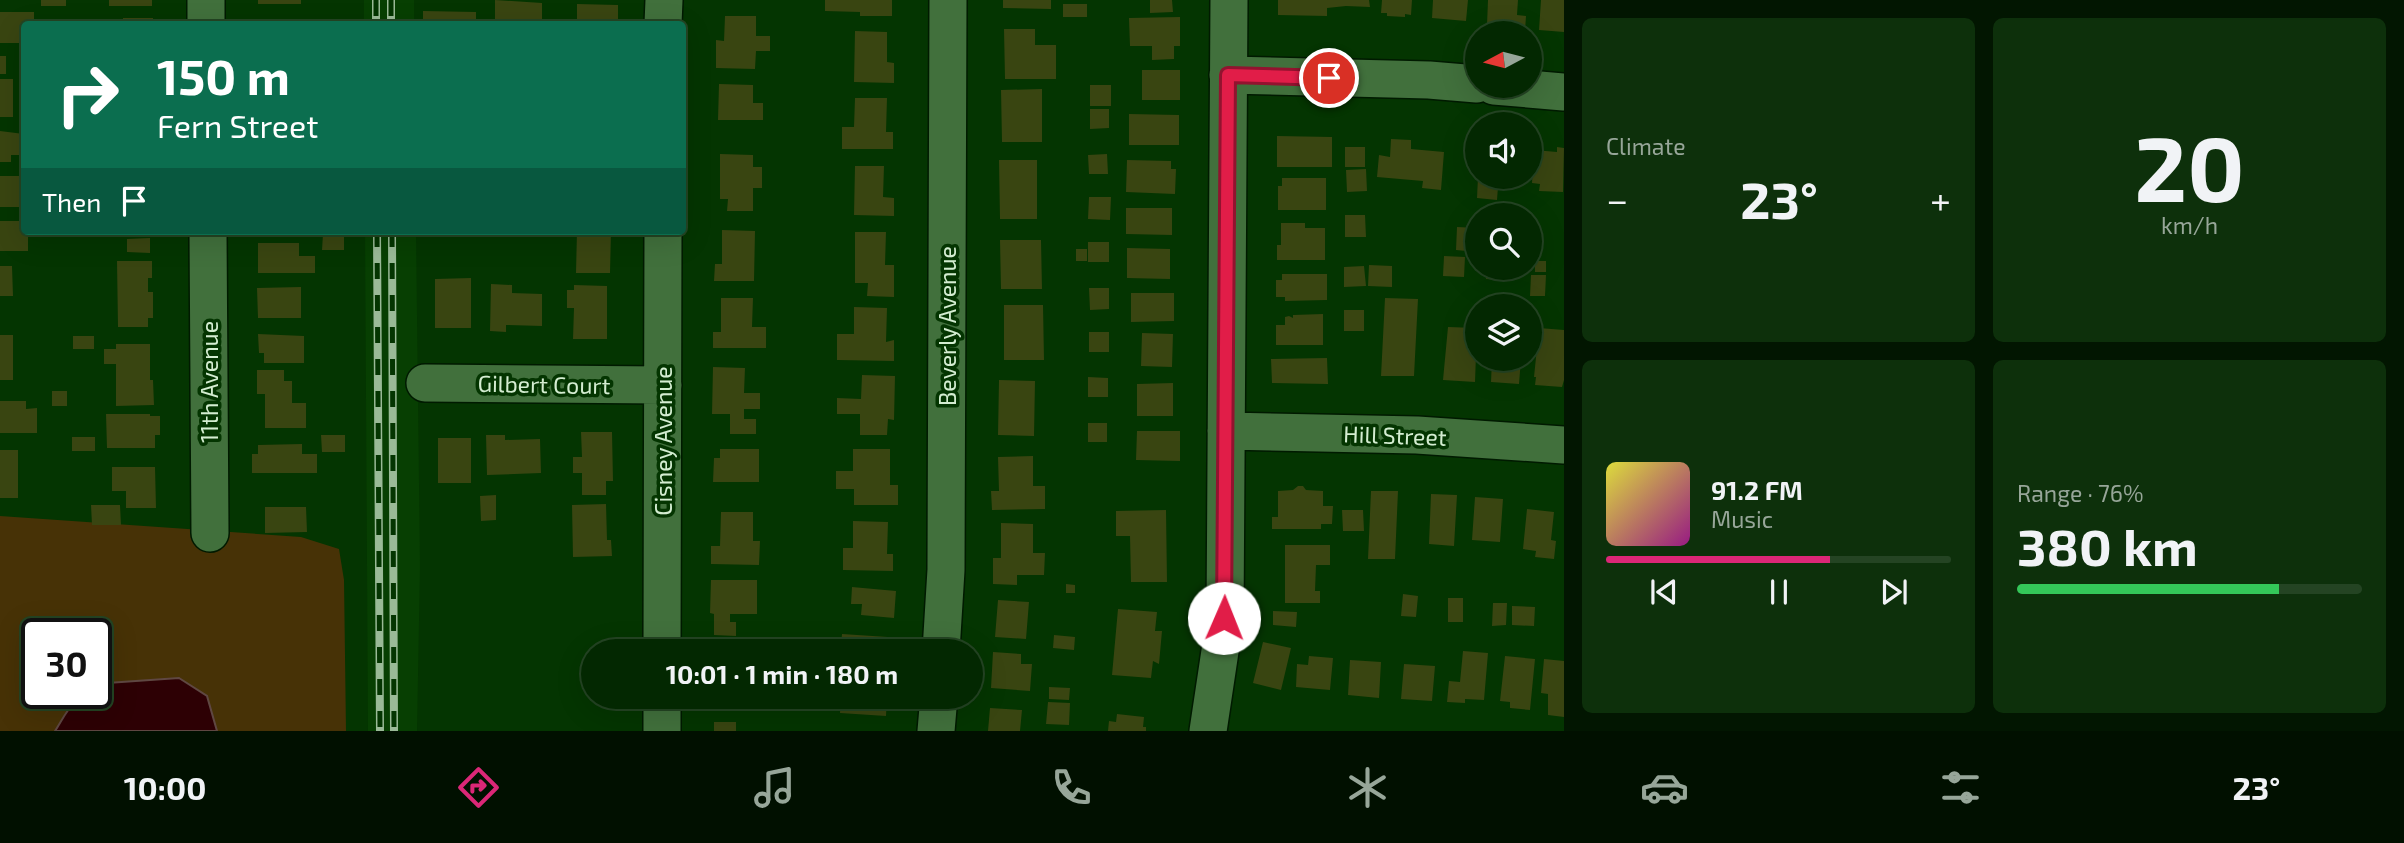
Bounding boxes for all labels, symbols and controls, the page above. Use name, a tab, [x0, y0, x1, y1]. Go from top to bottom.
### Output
north arrow	[1465, 21, 1542, 98]
map controls	[1465, 21, 1542, 371]
text: 150 m	[157, 46, 290, 105]
pin	[1299, 48, 1359, 108]
icon: right	[42, 49, 133, 140]
icon: arrive	[1310, 59, 1348, 97]
text: Fern Street	[157, 106, 318, 144]
text: 20	[2134, 111, 2245, 220]
button: sound	[1465, 112, 1542, 189]
text: Climate	[1606, 132, 1686, 160]
text: 23°	[1740, 167, 1818, 229]
text: −	[1606, 176, 1628, 222]
text: +	[1930, 176, 1951, 222]
icon: arrive	[115, 182, 153, 220]
text: Then	[42, 186, 101, 217]
button: search	[1465, 203, 1542, 280]
text: km/h	[2161, 211, 2218, 239]
street label: Beverly Avenue	[933, 246, 961, 406]
button: layers	[1465, 294, 1542, 371]
street label: 11th Avenue	[195, 321, 223, 443]
street label: Cisney Avenue	[649, 366, 677, 516]
street label: Gilbert Court	[477, 369, 611, 399]
street label: Hill Street	[1343, 419, 1447, 451]
text: 91.2 FM	[1711, 474, 1803, 505]
text: Range · 76%	[2017, 479, 2143, 507]
text: Music	[1711, 505, 1773, 533]
text: 380 km	[2017, 514, 2198, 576]
icon: previous	[1645, 573, 1683, 611]
icon: pause	[1760, 573, 1798, 611]
icon: next	[1875, 573, 1913, 611]
position arrow	[1187, 581, 1261, 655]
speed limit sign: 30	[21, 618, 112, 709]
text: 10:01 · 1 min · 180 m	[666, 658, 898, 689]
icon: directions	[454, 763, 503, 812]
icon: music	[750, 763, 799, 812]
icon: phone	[1047, 763, 1096, 812]
icon: climate	[1343, 763, 1392, 812]
icon: car	[1640, 763, 1689, 812]
icon: filters	[1936, 763, 1985, 812]
text: 10:00	[124, 768, 206, 806]
text: 23°	[2233, 768, 2280, 806]

